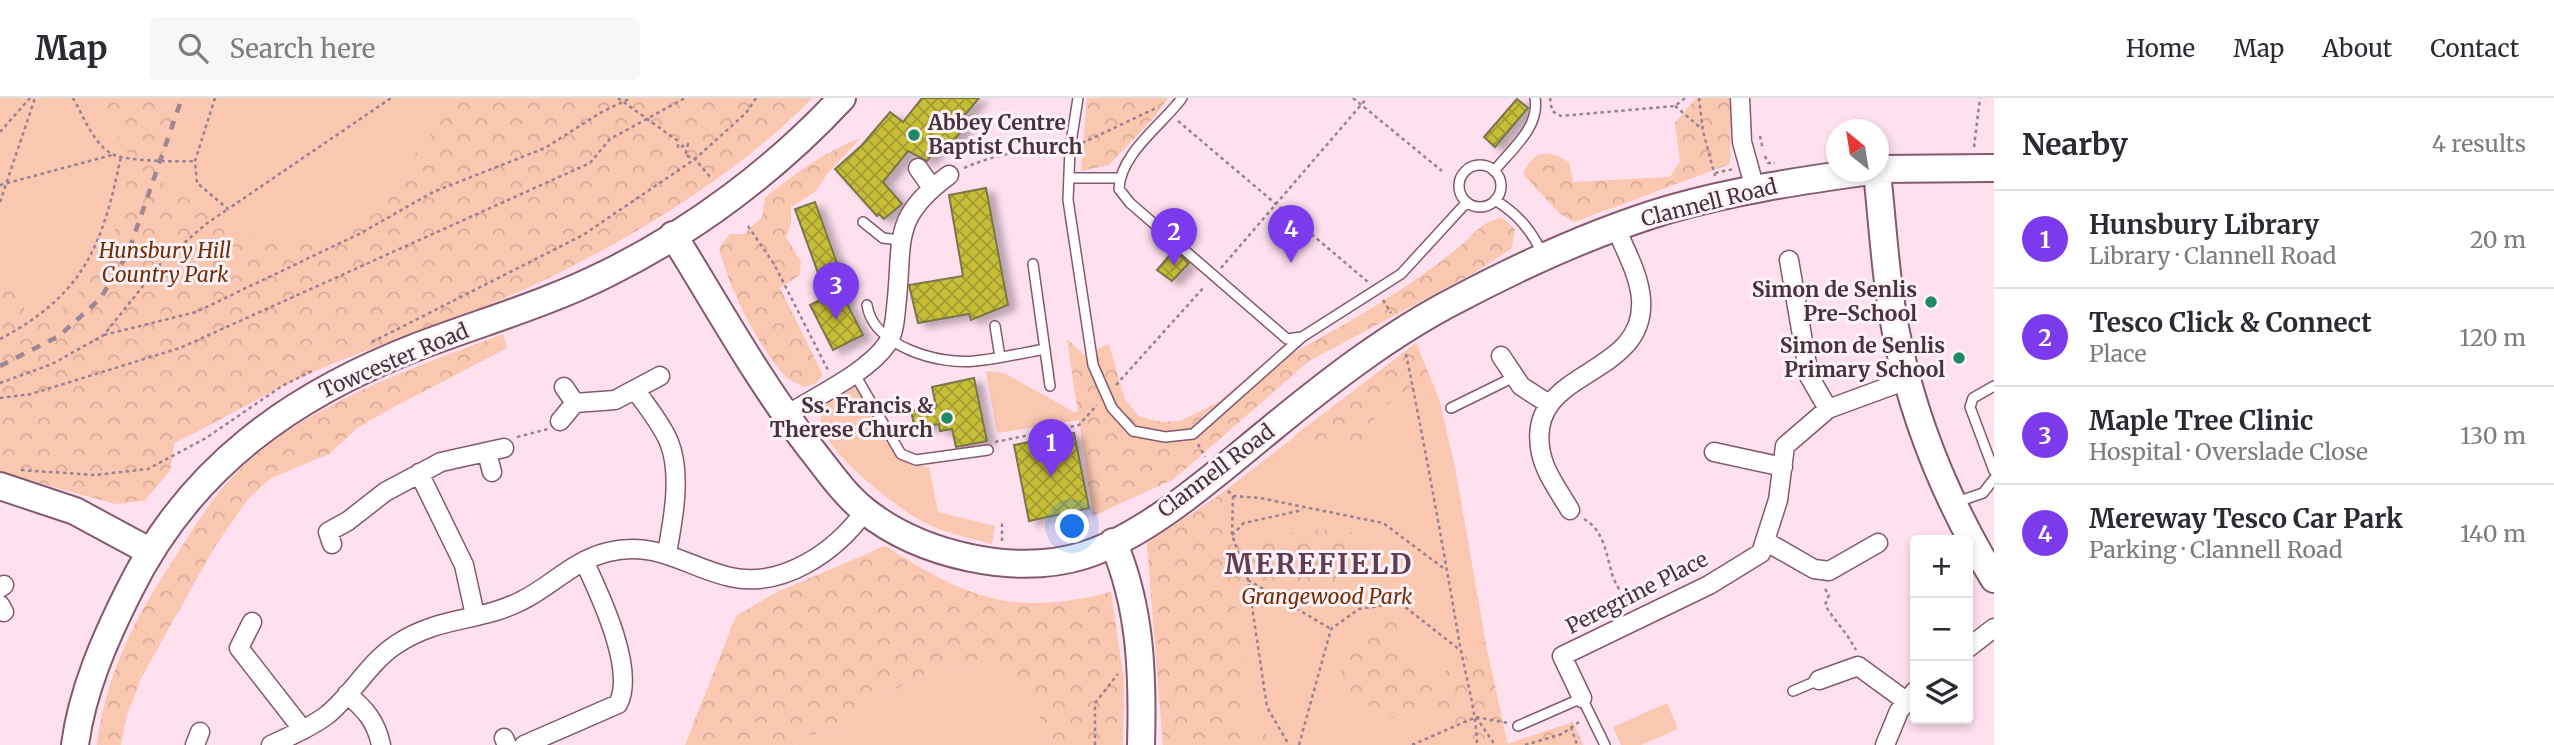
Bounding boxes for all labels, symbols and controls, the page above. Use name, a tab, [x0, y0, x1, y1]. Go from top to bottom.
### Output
search box	[150, 17, 640, 80]
text: Map	[35, 28, 108, 69]
icon: search	[174, 29, 212, 67]
text: Search here	[230, 32, 375, 65]
text: Home	[2126, 33, 2195, 64]
text: Map	[2233, 33, 2284, 64]
text: About	[2322, 33, 2392, 64]
text: Contact	[2430, 33, 2519, 64]
place label: Abbey Centre Baptist Church	[927, 109, 1083, 160]
north arrow	[1826, 119, 1889, 182]
text: Nearby	[2022, 125, 2128, 163]
marker: Abbey Centre Baptist Church	[906, 127, 922, 143]
text: 4 results	[2432, 129, 2526, 158]
street label: Clannell Road	[1638, 172, 1780, 232]
pin: 4	[1268, 205, 1314, 263]
pin: 2	[1151, 208, 1197, 266]
text: Hunsbury Library	[2089, 208, 2319, 241]
text: 1	[2040, 225, 2050, 254]
text: 20 m	[2470, 225, 2526, 254]
park label: Hunsbury Hill Country Park	[98, 237, 231, 288]
text: Library · Clannell Road	[2089, 241, 2336, 270]
pin: 3	[813, 262, 859, 320]
place label: Simon de Senlis Pre-School	[1752, 276, 1917, 327]
marker: Simon de Senlis Pre-School	[1923, 294, 1939, 310]
text: Tesco Click & Connect	[2089, 306, 2372, 339]
street label: Towcester Road	[315, 317, 473, 404]
text: 2	[2038, 323, 2052, 352]
text: 120 m	[2460, 323, 2526, 352]
place label: Simon de Senlis Primary School	[1780, 332, 1945, 383]
text: Place	[2089, 339, 2146, 368]
marker: Simon de Senlis Primary School	[1951, 350, 1967, 366]
place label: Ss. Francis & Therese Church	[770, 392, 933, 443]
text: Maple Tree Clinic	[2089, 404, 2313, 437]
marker: Ss. Francis & Therese Church	[939, 410, 955, 426]
street label: Clannell Road	[1152, 418, 1280, 523]
pin: 1	[1028, 419, 1074, 477]
text: 3	[2038, 421, 2052, 450]
text: 130 m	[2460, 421, 2526, 450]
text: Hospital · Overslade Close	[2089, 437, 2368, 466]
text: Mereway Tesco Car Park	[2089, 502, 2403, 535]
your location	[1055, 509, 1089, 543]
text: 4	[2038, 519, 2052, 548]
text: 140 m	[2460, 519, 2526, 548]
map controls	[1910, 535, 1973, 724]
button: +	[1910, 535, 1973, 598]
text: Parking · Clannell Road	[2089, 535, 2343, 564]
street label: Peregrine Place	[1561, 545, 1712, 640]
district label: MEREFIELD	[1225, 546, 1413, 582]
park label: Grangewood Park	[1242, 583, 1413, 610]
button: −	[1910, 598, 1973, 661]
button: layers	[1910, 661, 1973, 724]

